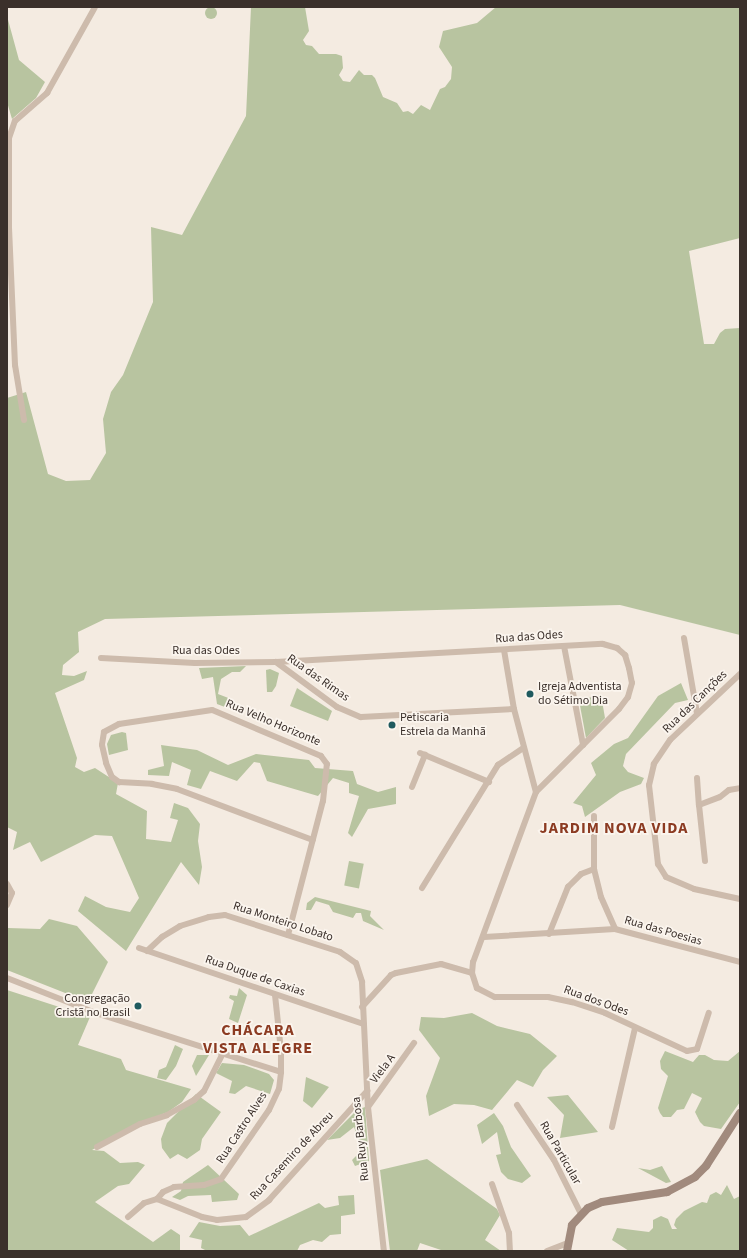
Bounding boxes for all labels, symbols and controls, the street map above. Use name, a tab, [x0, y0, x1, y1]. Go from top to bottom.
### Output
street label: Rua das Odes	[495, 627, 563, 647]
street label: Rua das Odes	[172, 644, 240, 658]
street label: Rua das Rimas	[284, 651, 352, 705]
street label: Rua das Canções	[660, 668, 730, 736]
place label: Igreja Adventista do Sétimo Dia	[538, 680, 622, 708]
marker: Igreja Adventista do Sétimo Dia	[525, 689, 535, 699]
street label: Rua Velho Horizonte	[223, 697, 323, 749]
place label: Petiscaria Estrela da Manhã	[400, 711, 486, 739]
marker: Petiscaria Estrela da Manhã	[387, 720, 397, 730]
district label: JARDIM NOVA VIDA	[540, 818, 688, 838]
street label: Rua Monteiro Lobato	[231, 899, 335, 945]
street label: Rua das Poesias	[623, 913, 703, 949]
street label: Rua Duque de Caxias	[203, 952, 307, 1000]
street label: Rua dos Odes	[562, 983, 630, 1019]
place label: Congregação Cristã no Brasil	[56, 992, 130, 1020]
marker: Congregação Cristã no Brasil	[133, 1001, 143, 1011]
district label: CHÁCARA VISTA ALEGRE	[203, 1020, 313, 1058]
street label: Viela A	[367, 1051, 399, 1087]
street label: Rua Castro Alves	[213, 1089, 271, 1167]
street label: Rua Ruy Barbosa	[349, 1096, 373, 1182]
street label: Rua Casemiro de Abreu	[247, 1109, 337, 1203]
street label: Rua Particular	[536, 1119, 584, 1187]

